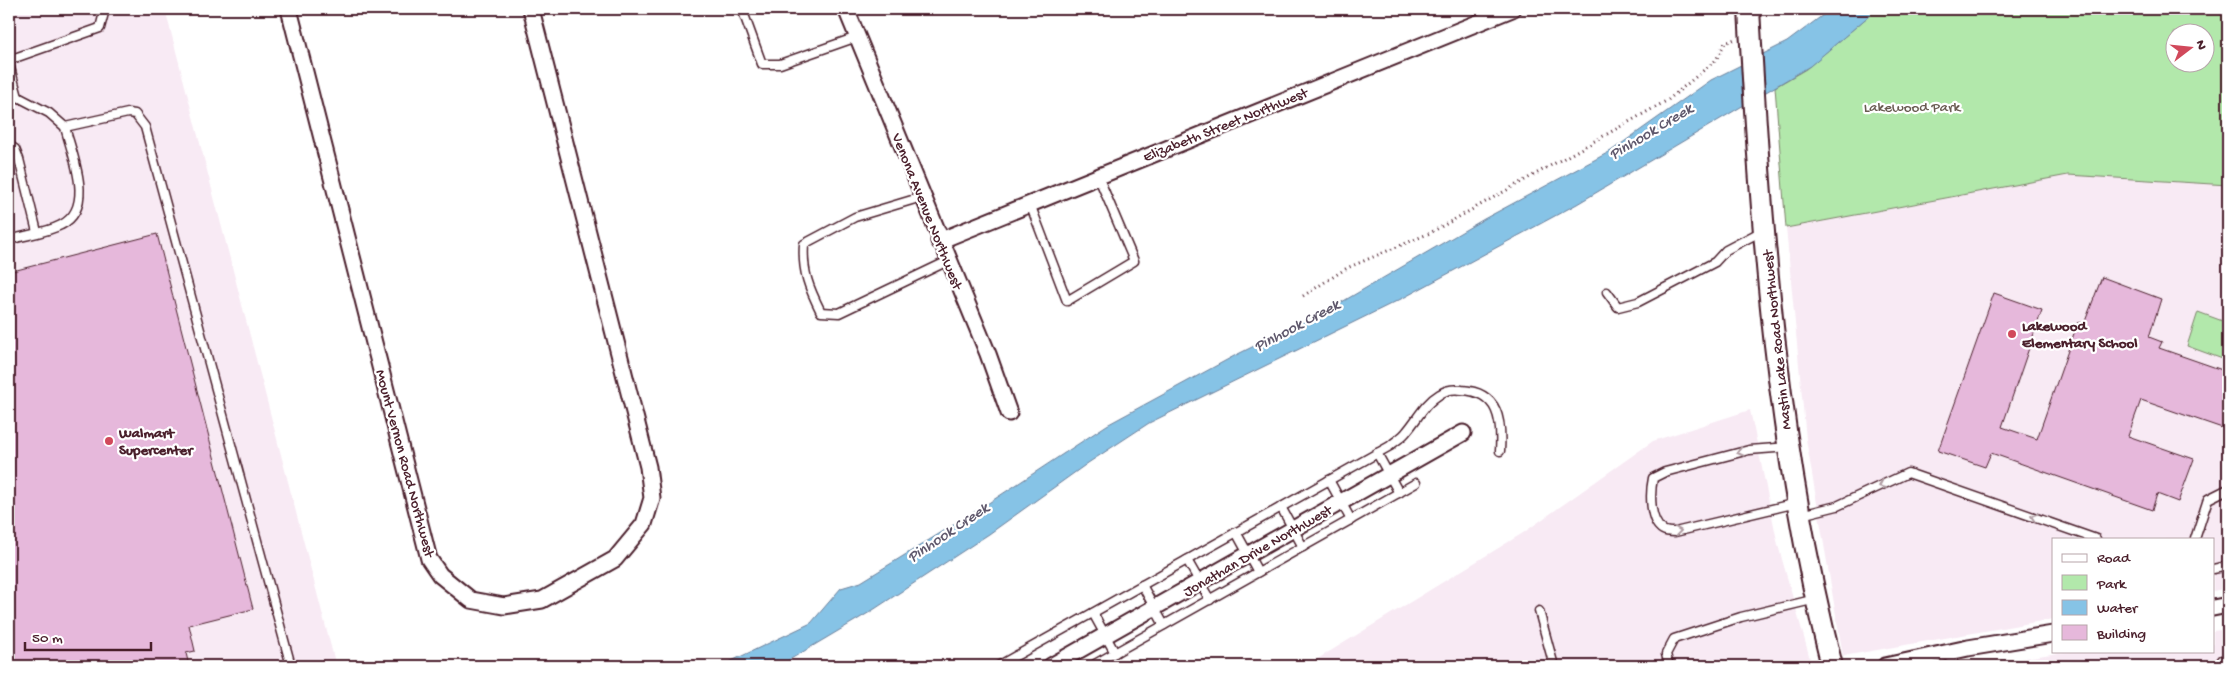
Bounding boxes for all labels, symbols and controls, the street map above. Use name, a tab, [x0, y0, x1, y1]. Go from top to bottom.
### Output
north arrow	[2164, 22, 2214, 72]
text: N	[2191, 38, 2210, 52]
street label: Elizabeth Street Northwest	[1141, 84, 1312, 167]
park label: Lakewood Park	[1864, 99, 1962, 117]
water label: Pinhook Creek	[1607, 100, 1699, 165]
street label: Venona Avenue Northwest	[886, 130, 966, 294]
street label: Mastin Lake Road Northwest	[1759, 247, 1796, 430]
water label: Pinhook Creek	[1252, 296, 1345, 358]
place label: Lakewood Elementary School	[2022, 318, 2138, 353]
marker: Lakewood Elementary School	[2006, 328, 2018, 340]
street label: Mount Vernon Road Northwest	[370, 368, 438, 561]
place label: Walmart Supercenter	[118, 425, 194, 460]
marker: Walmart Supercenter	[103, 435, 115, 447]
one-way arrow	[1736, 447, 1744, 457]
one-way arrow	[1878, 478, 1887, 489]
water label: Pinhook Creek	[905, 499, 995, 568]
street label: Jonathan Drive Northwest	[1180, 501, 1337, 602]
one-way arrow	[2030, 513, 2039, 523]
one-way arrow	[1674, 526, 1683, 536]
legend	[2052, 538, 2214, 652]
text: Road	[2097, 550, 2131, 568]
text: Park	[2096, 576, 2127, 594]
text: Water	[2097, 600, 2139, 618]
scale bar	[25, 620, 151, 652]
text: Building	[2096, 626, 2146, 644]
text: 50 m	[32, 630, 63, 648]

